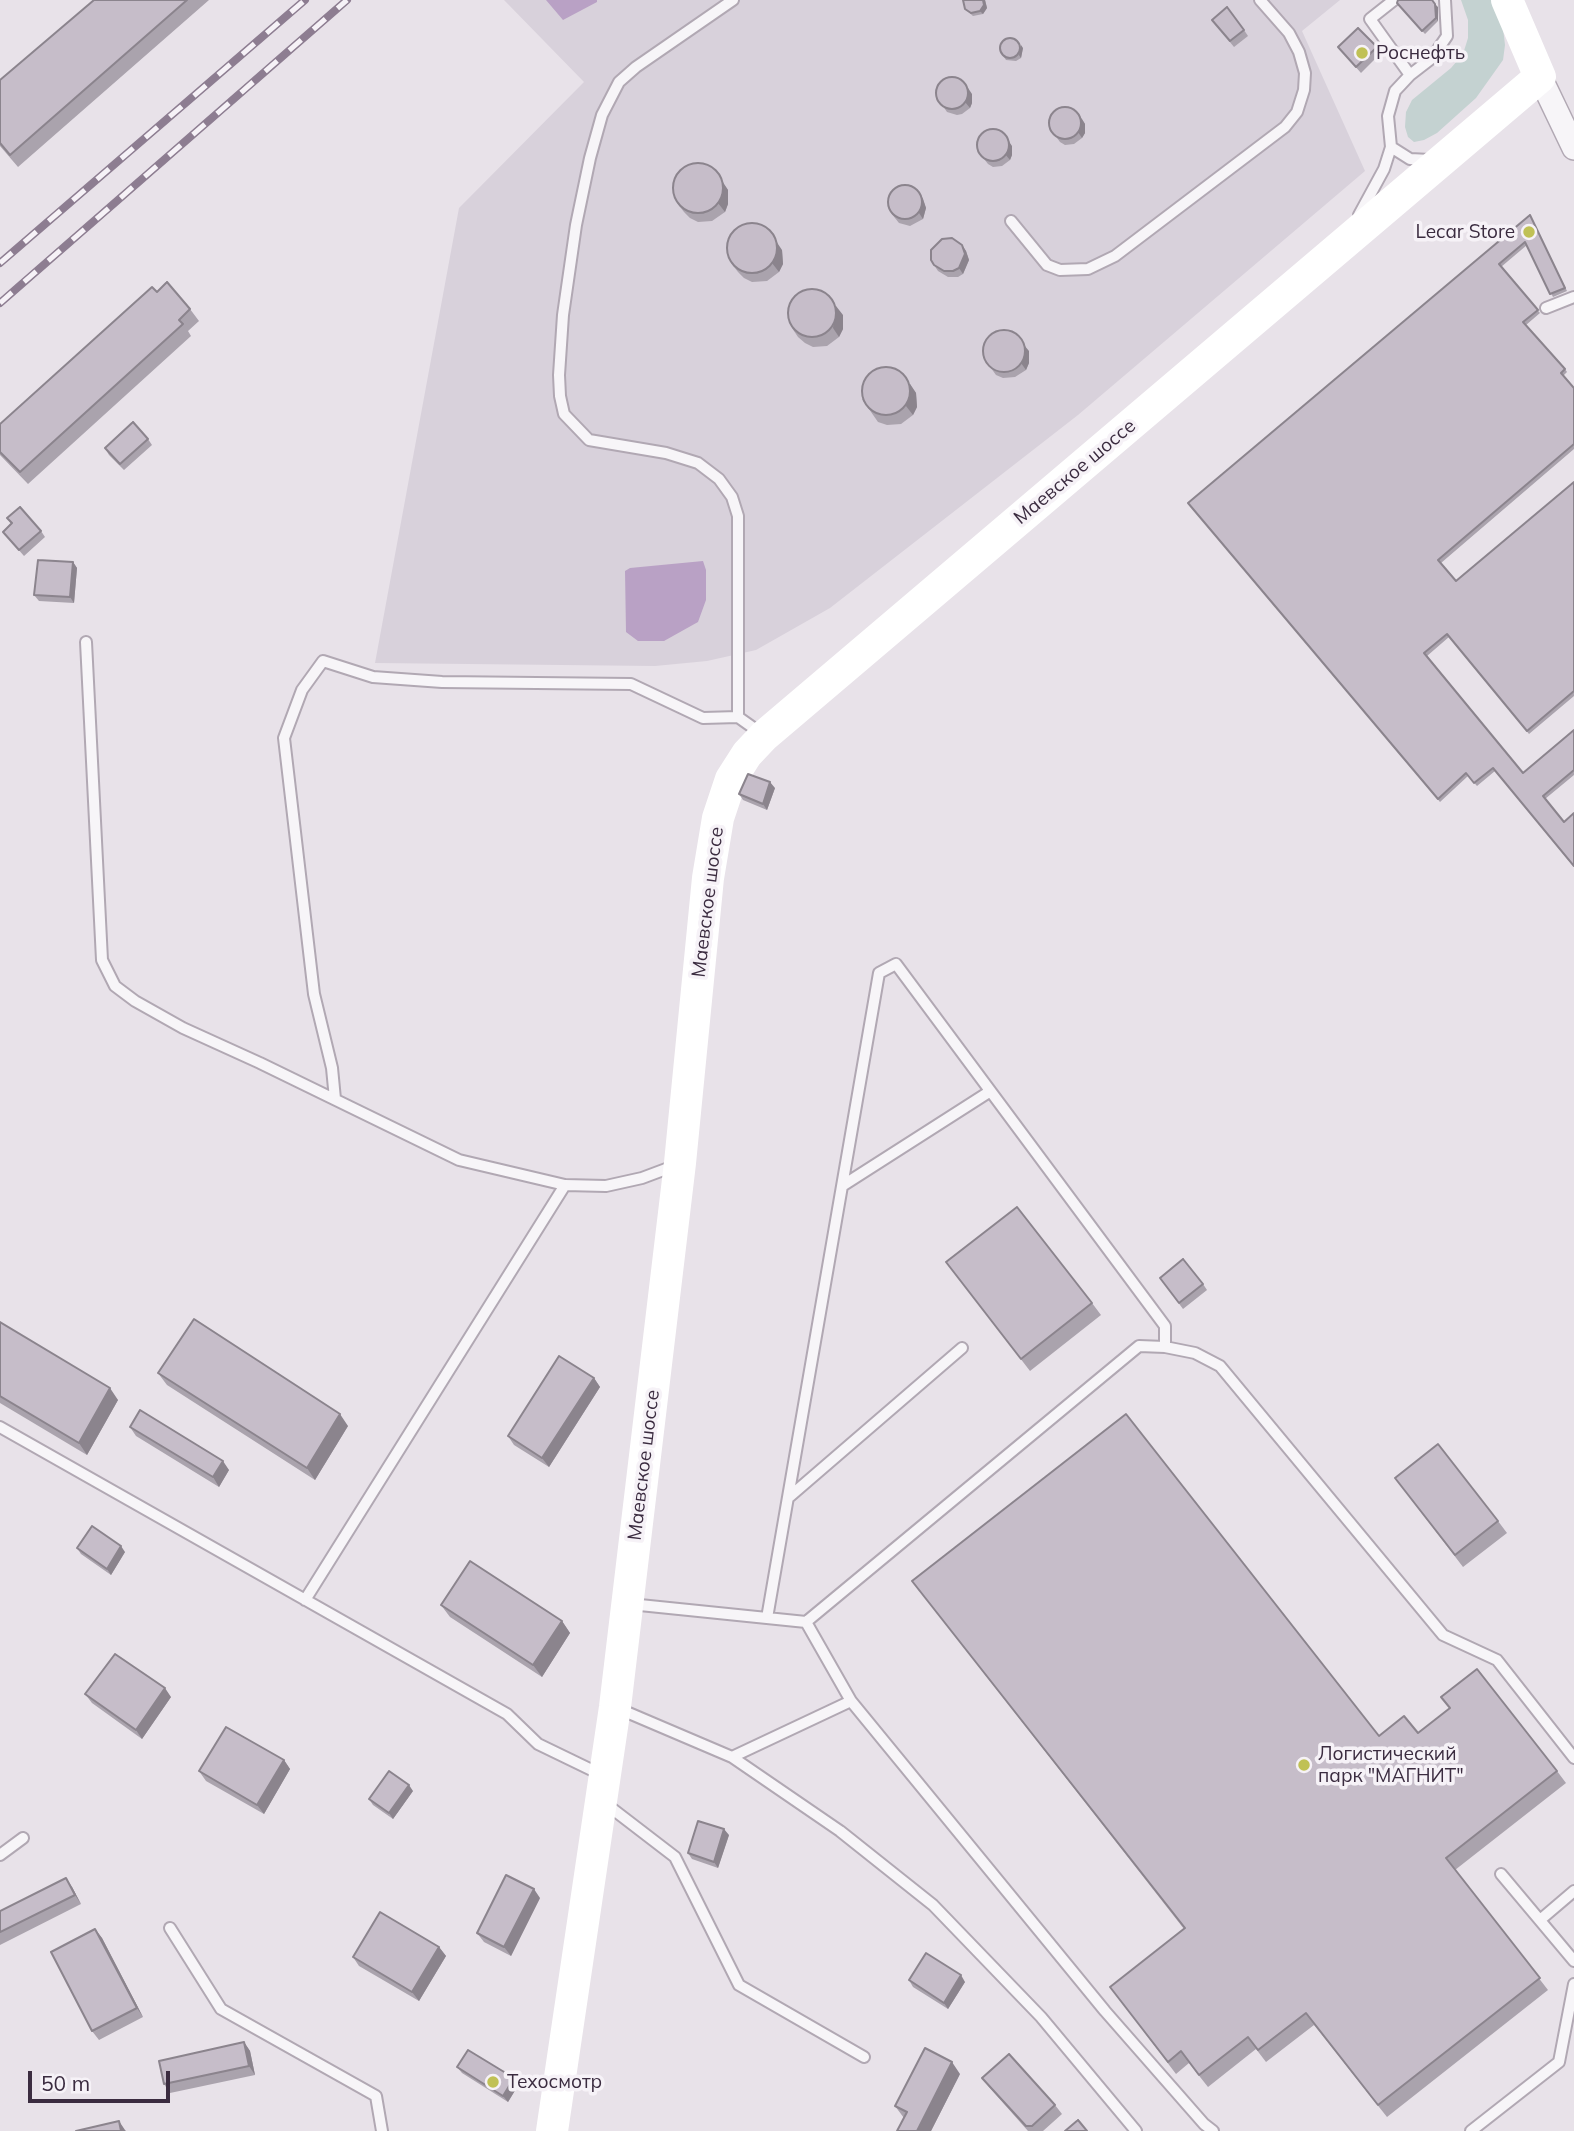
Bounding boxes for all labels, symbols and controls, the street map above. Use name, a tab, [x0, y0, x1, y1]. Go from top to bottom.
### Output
place label: Роснефть	[1376, 42, 1465, 64]
marker: Роснефть	[1354, 45, 1370, 61]
place label: Lecar Store	[1416, 221, 1515, 243]
marker: Lecar Store	[1521, 224, 1537, 240]
street label: Маевское шоссе	[1010, 415, 1140, 529]
street label: Маевское шоссе	[687, 825, 729, 979]
street label: Маевское шоссе	[623, 1388, 665, 1542]
place label: Логистический парк "МАГНИТ"	[1318, 1743, 1464, 1787]
marker: Логистический парк "МАГНИТ"	[1296, 1757, 1312, 1773]
scale bar	[32, 2058, 173, 2102]
text: 50 m	[41, 2070, 90, 2096]
place label: Техосмотр	[507, 2071, 602, 2093]
marker: Техосмотр	[485, 2074, 501, 2090]

